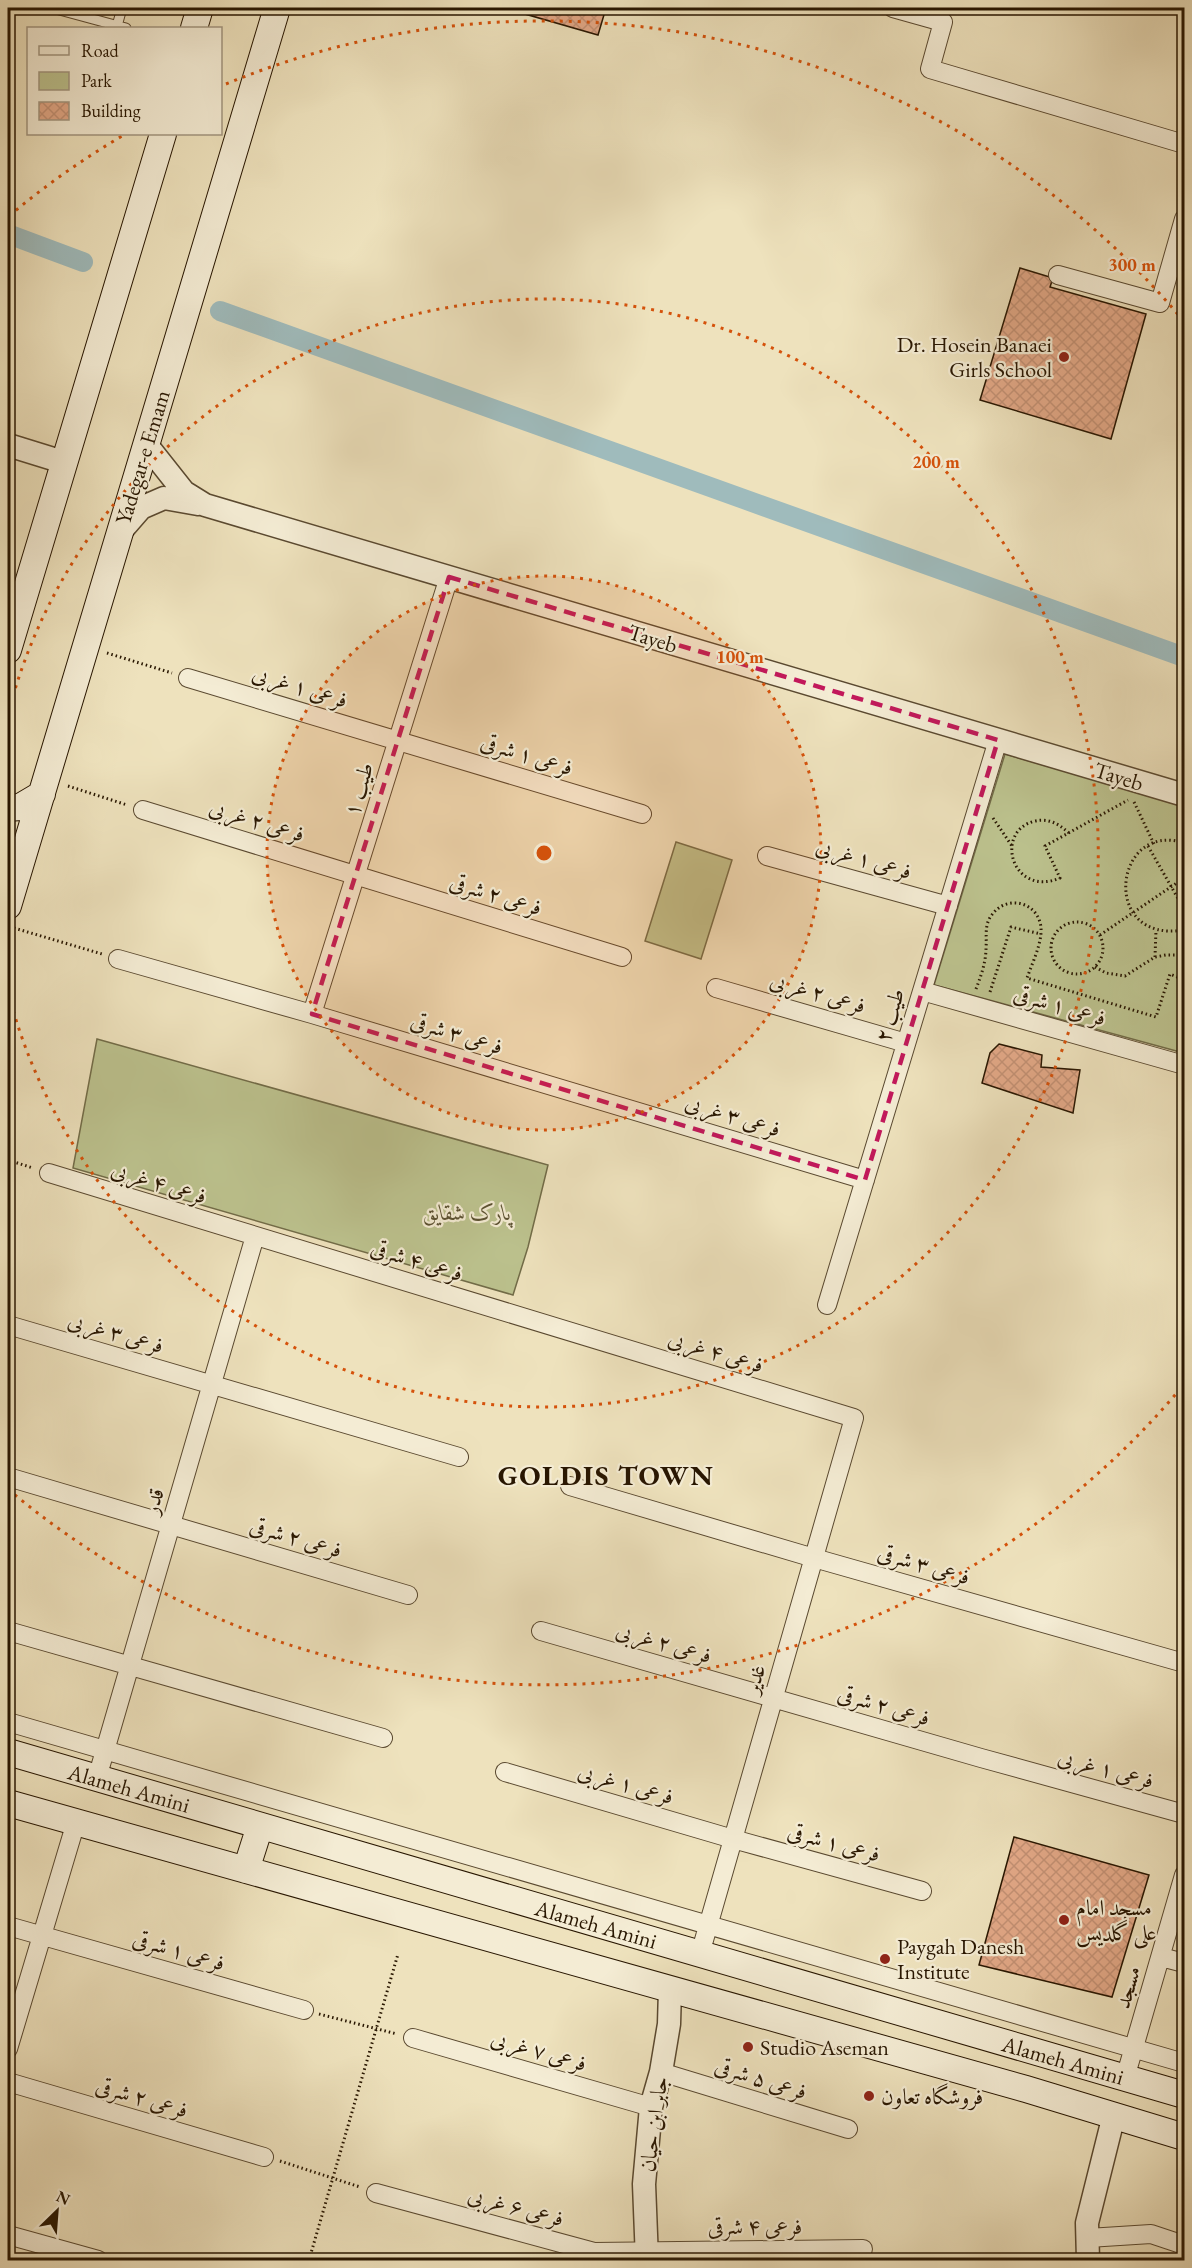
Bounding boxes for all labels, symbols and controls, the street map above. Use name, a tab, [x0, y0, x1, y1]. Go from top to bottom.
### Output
legend	[27, 27, 222, 135]
text: Road	[81, 39, 120, 62]
text: Park	[81, 69, 112, 92]
text: Building	[81, 99, 141, 122]
text: 300 m	[1108, 253, 1156, 276]
place label: Dr. Hosein Banaei Girls School	[897, 330, 1052, 384]
marker: Dr. Hosein Banaei Girls School	[1057, 350, 1071, 364]
street label: Yadegar-e Emam	[108, 386, 177, 528]
text: 200 m	[912, 450, 960, 473]
street label: Tayeb	[625, 617, 681, 660]
text: 100 m	[716, 645, 764, 668]
street label: فرعی ۱ غربی	[248, 658, 351, 717]
street label: فرعی ۱ شرقی	[477, 727, 576, 782]
street label: Tayeb	[1091, 755, 1147, 798]
street label: طیب ۱	[337, 759, 380, 819]
street label: فرعی ۲ غربی	[205, 792, 308, 851]
street label: فرعی ۱ غربی	[812, 831, 915, 888]
centre of rings	[534, 843, 554, 863]
street label: فرعی ۲ شرقی	[446, 867, 545, 922]
street label: فرعی ۲ غربی	[766, 965, 869, 1022]
street label: فرعی ۱ شرقی	[1010, 978, 1109, 1032]
street label: طیب ۲	[868, 985, 911, 1045]
street label: فرعی ۳ شرقی	[407, 1006, 506, 1061]
street label: فرعی ۳ غربی	[681, 1087, 784, 1146]
street label: فرعی ۴ غربی	[107, 1154, 210, 1213]
park label: پارک شقایق	[422, 1198, 513, 1229]
street label: فرعی ۴ شرقی	[367, 1233, 466, 1288]
street label: فرعی ۳ غربی	[64, 1305, 167, 1362]
street label: فرعی ۴ غربی	[664, 1323, 767, 1382]
district label: GOLDIS TOWN	[498, 1457, 714, 1493]
street label: قدر	[135, 1485, 171, 1519]
street label: فرعی ۲ شرقی	[246, 1510, 345, 1564]
street label: فرعی ۳ شرقی	[874, 1537, 973, 1591]
street label: فرعی ۲ غربی	[612, 1615, 715, 1672]
street label: غدیر	[736, 1661, 772, 1699]
street label: فرعی ۲ شرقی	[834, 1678, 933, 1732]
street label: فرعی ۱ غربی	[1054, 1742, 1157, 1797]
street label: فرعی ۱ غربی	[574, 1756, 677, 1813]
street label: Alameh Amini	[64, 1757, 193, 1820]
street label: فرعی ۱ شرقی	[784, 1816, 883, 1869]
street label: Alameh Amini	[531, 1893, 660, 1956]
place label: مسجد امام علی گلدیس	[1076, 1893, 1157, 1949]
marker: مسجد امام علی گلدیس	[1057, 1913, 1071, 1927]
street label: فرعی ۱ شرقی	[129, 1923, 228, 1977]
place label: Paygah Danesh Institute	[897, 1932, 1024, 1986]
marker: Paygah Danesh Institute	[878, 1952, 892, 1966]
street label: مسجد	[1108, 1962, 1147, 2012]
street label: فرعی ۷ غربی	[487, 2023, 590, 2080]
street label: Alameh Amini	[998, 2029, 1127, 2092]
place label: Studio Aseman	[760, 2033, 889, 2062]
marker: Studio Aseman	[741, 2040, 755, 2054]
street label: فرعی ۵ شرقی	[711, 2051, 810, 2106]
street label: فرعی ۲ شرقی	[92, 2070, 191, 2124]
street label: جابر ابن حیان	[632, 2074, 675, 2174]
place label: فروشگاه تعاون	[881, 2082, 983, 2111]
marker: فروشگاه تعاون	[862, 2089, 876, 2103]
street label: فرعی ۶ غربی	[464, 2180, 567, 2235]
north arrow	[27, 2181, 87, 2241]
text: N	[53, 2186, 73, 2210]
street label: فرعی ۴ شرقی	[708, 2212, 802, 2241]

